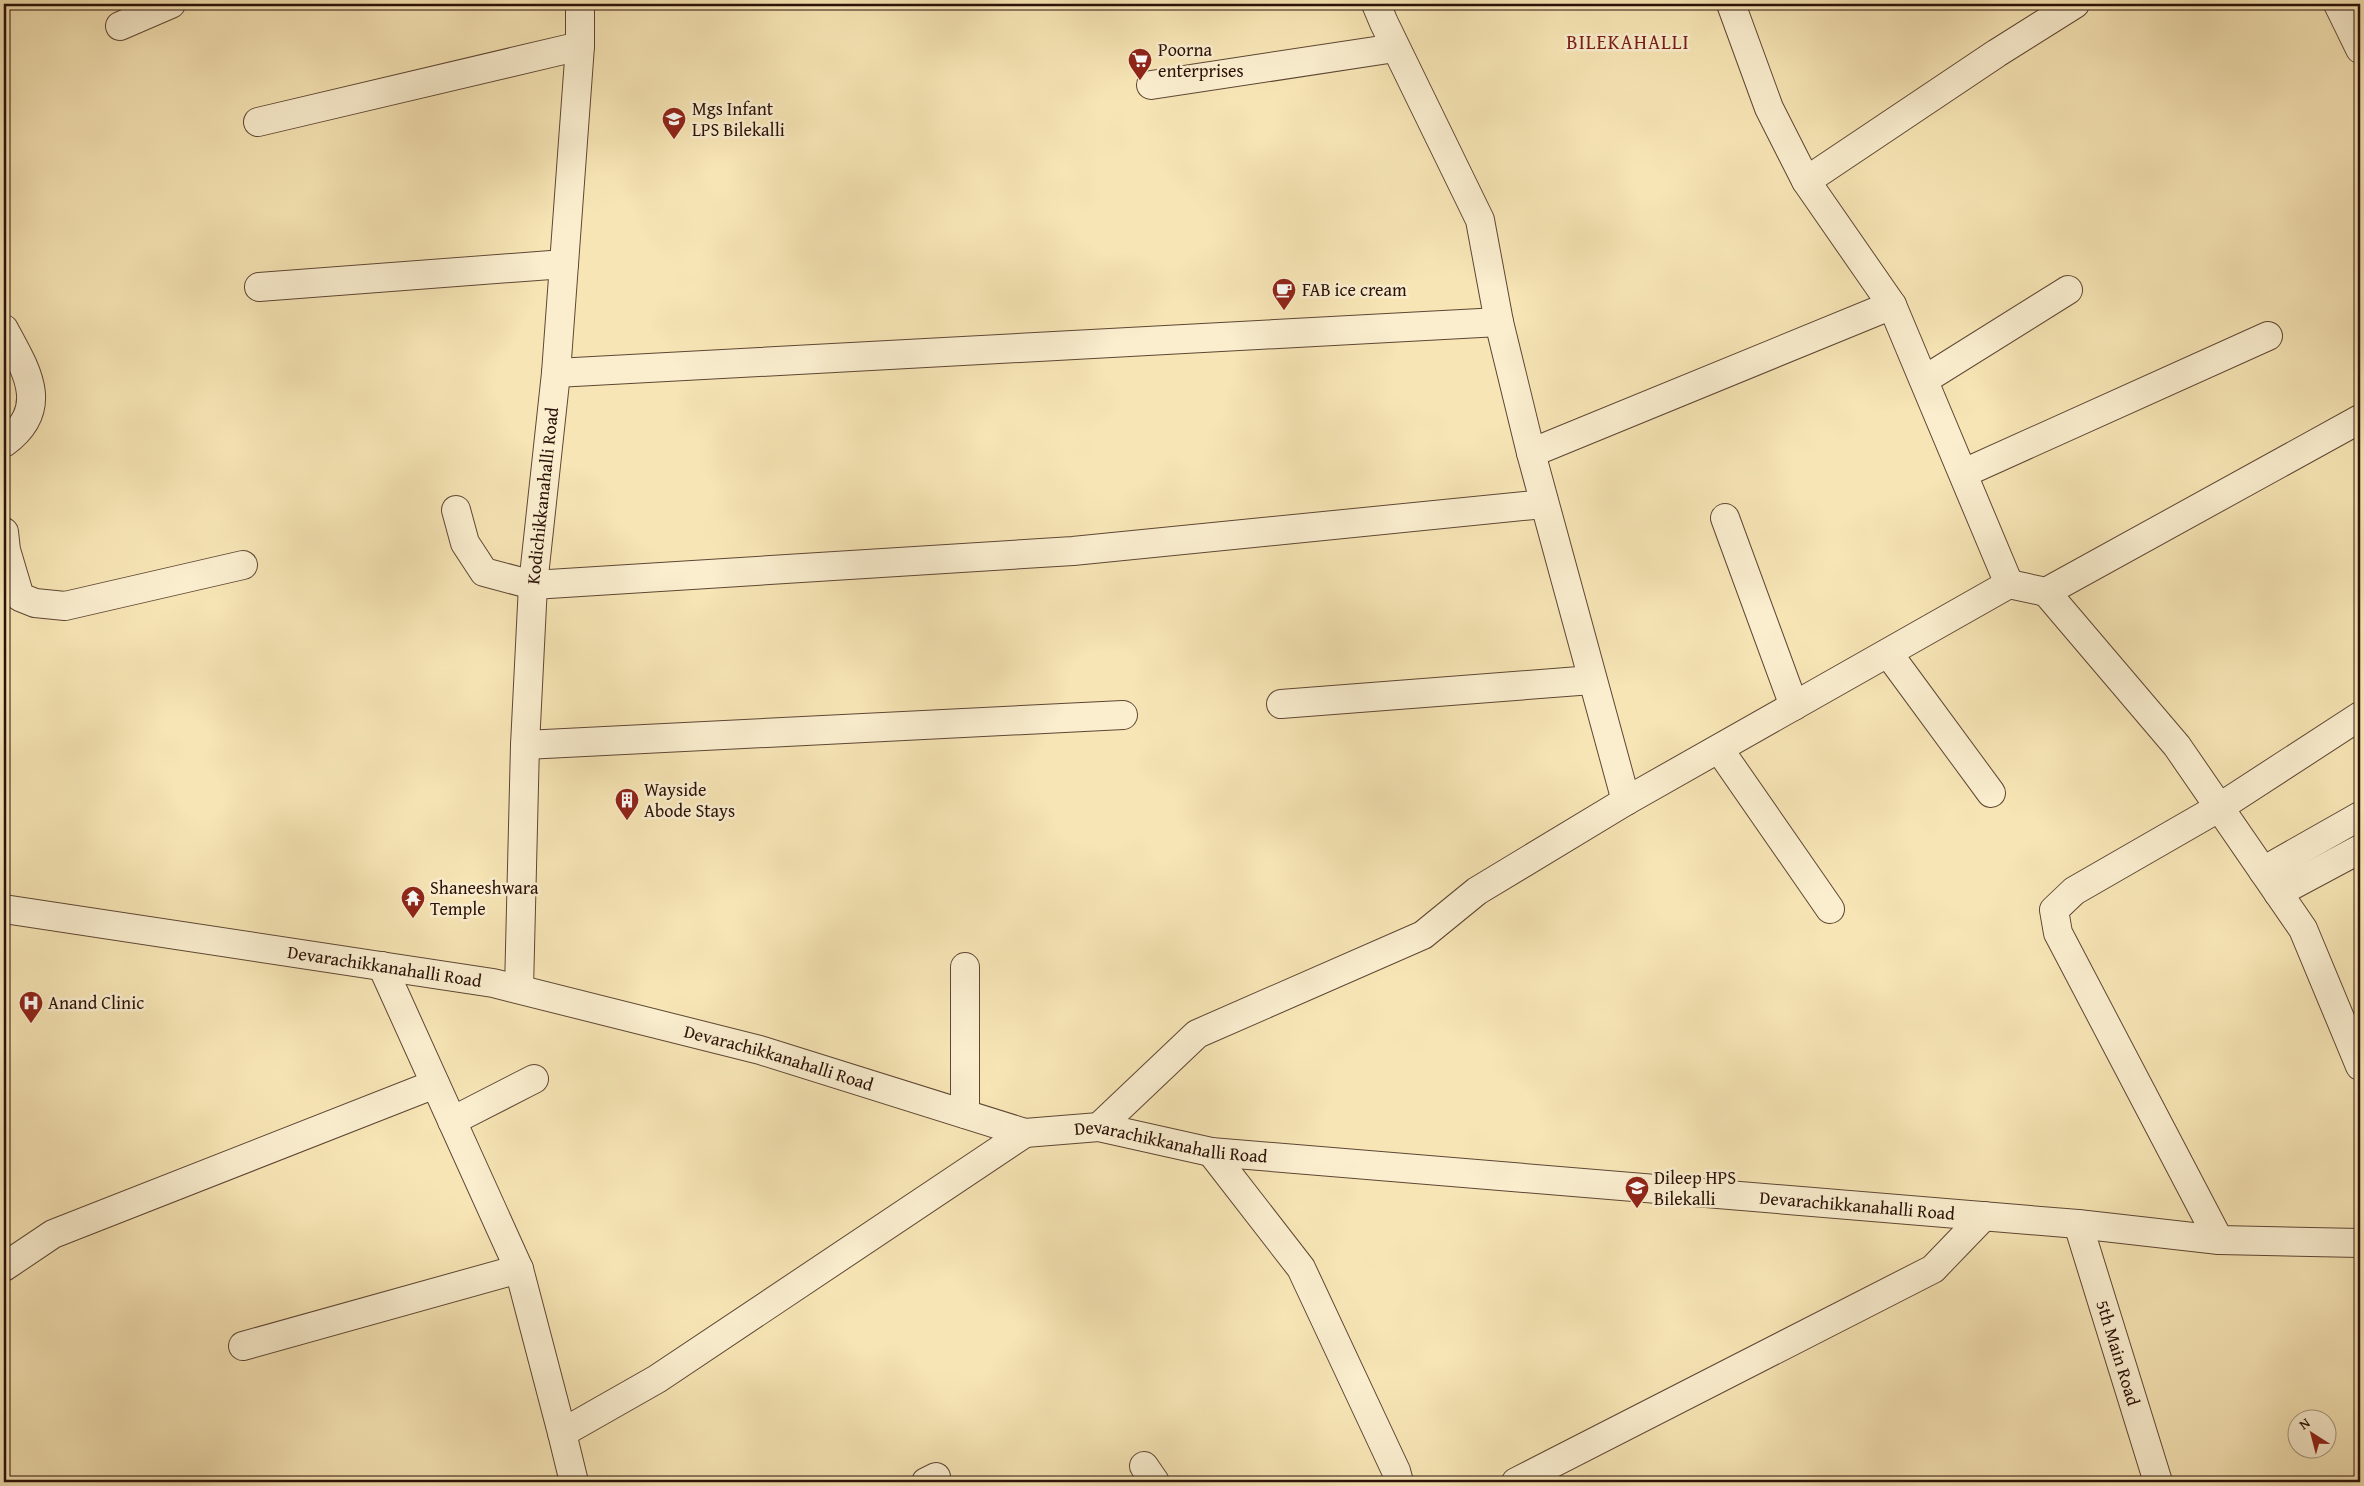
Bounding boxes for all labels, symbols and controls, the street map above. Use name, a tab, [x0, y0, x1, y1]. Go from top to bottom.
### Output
district label: BILEKAHALLI	[1566, 27, 1690, 56]
place label: Poorna enterprises	[1158, 36, 1244, 84]
supermarket icon: Poorna enterprises	[1127, 47, 1153, 81]
place label: Mgs Infant LPS Bilekalli	[692, 95, 785, 143]
school or university icon: Mgs Infant LPS Bilekalli	[661, 106, 687, 140]
place label: FAB ice cream	[1302, 276, 1407, 303]
cafe icon: FAB ice cream	[1271, 277, 1297, 311]
street label: Kodichikkanahalli Road	[519, 405, 565, 586]
place label: Wayside Abode Stays	[644, 776, 735, 824]
building icon: Wayside Abode Stays	[614, 787, 640, 821]
place label: Shaneeshwara Temple	[430, 874, 539, 922]
temple icon: Shaneeshwara Temple	[400, 885, 426, 919]
street label: Devarachikkanahalli Road	[286, 938, 484, 994]
place label: Anand Clinic	[48, 989, 144, 1016]
hospital icon: Anand Clinic	[18, 990, 44, 1024]
street label: Devarachikkanahalli Road	[681, 1017, 877, 1098]
street label: Devarachikkanahalli Road	[1073, 1113, 1269, 1170]
place label: Dileep HPS Bilekalli	[1654, 1164, 1736, 1212]
school or university icon: Dileep HPS Bilekalli	[1624, 1175, 1650, 1209]
street label: Devarachikkanahalli Road	[1758, 1184, 1956, 1227]
street label: 5th Main Road	[2089, 1297, 2148, 1409]
north arrow	[2286, 1408, 2336, 1458]
text: N	[2295, 1412, 2315, 1434]

